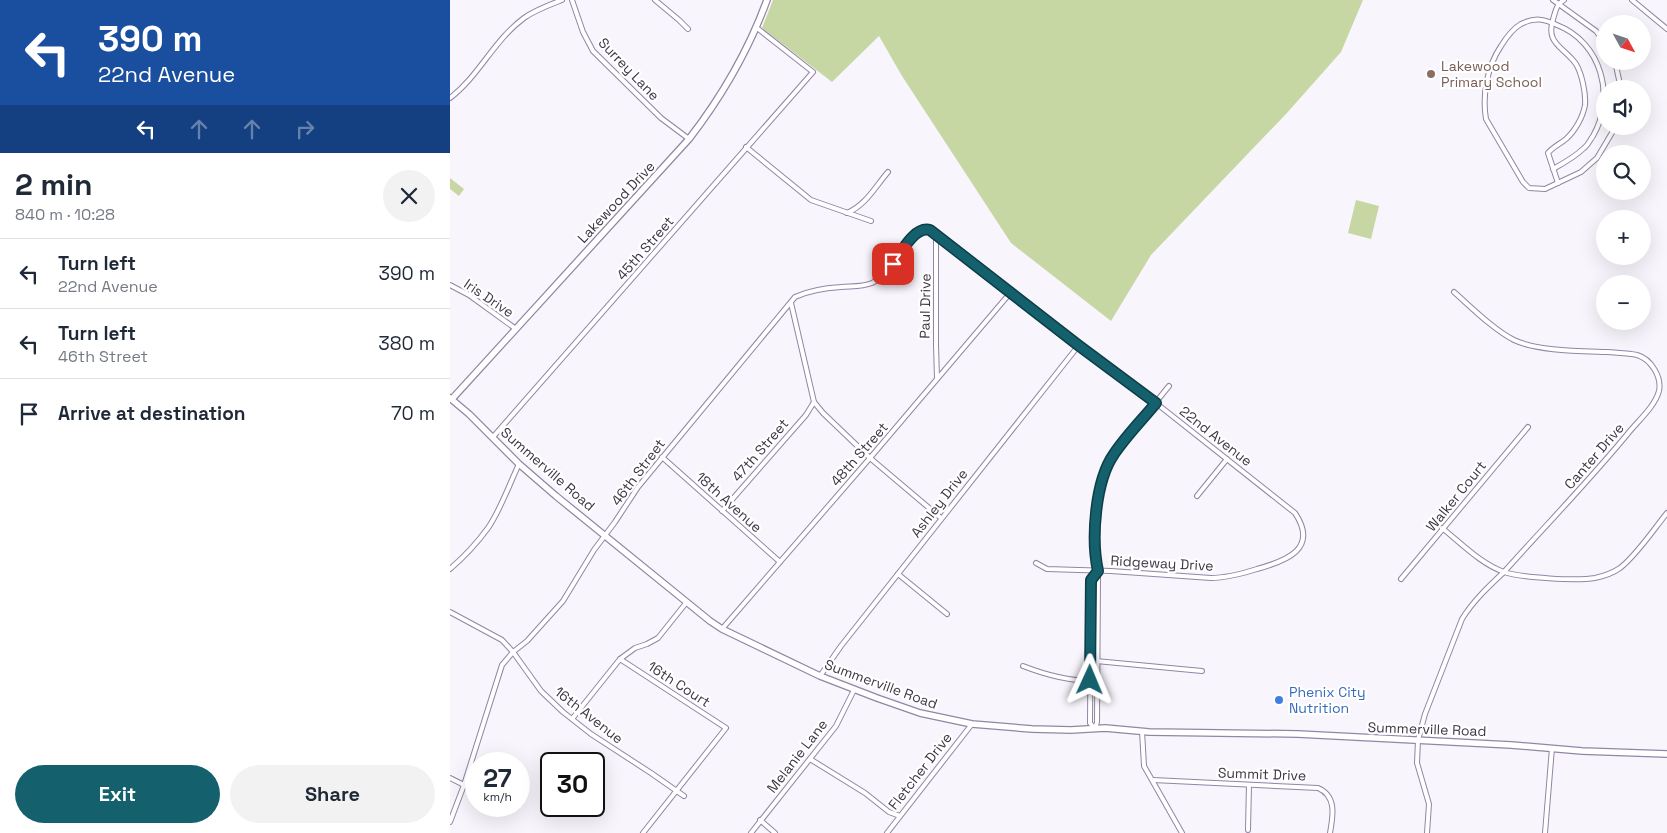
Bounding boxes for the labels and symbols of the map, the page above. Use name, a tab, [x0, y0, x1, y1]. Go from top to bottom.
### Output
north arrow	[1596, 15, 1651, 70]
street label: Surrey Lane	[595, 34, 663, 104]
place label: Lakewood Primary School	[1441, 57, 1542, 91]
marker: Lakewood Primary School	[1425, 68, 1437, 80]
street label: Lakewood Drive	[573, 157, 659, 247]
street label: 45th Street	[612, 212, 678, 284]
pin	[872, 243, 914, 285]
street label: Paul Drive	[915, 273, 935, 339]
street label: Iris Drive	[460, 275, 518, 321]
street label: 22nd Avenue	[1176, 402, 1256, 470]
street label: 47th Street	[728, 415, 792, 485]
street label: 48th Street	[826, 418, 892, 490]
street label: Canter Drive	[1560, 419, 1628, 493]
street label: Summerville Road	[497, 423, 599, 515]
street label: 46th Street	[607, 435, 669, 509]
street label: Walker Court	[1422, 457, 1490, 535]
street label: Ashley Drive	[907, 465, 971, 541]
street label: 18th Avenue	[692, 468, 766, 536]
street label: Ridgeway Drive	[1110, 551, 1214, 575]
position arrow	[1063, 653, 1115, 705]
street label: Summerville Road	[822, 655, 940, 713]
street label: 16th Court	[644, 657, 714, 711]
street label: 16th Avenue	[551, 683, 627, 747]
place label: Phenix City Nutrition	[1289, 683, 1366, 717]
marker: Phenix City Nutrition	[1273, 694, 1285, 706]
street label: Melanie Lane	[763, 716, 831, 796]
street label: Summerville Road	[1367, 718, 1487, 740]
street label: Fletcher Drive	[884, 729, 956, 813]
speed limit sign: 30	[540, 752, 605, 817]
street label: Summit Drive	[1218, 763, 1306, 785]

